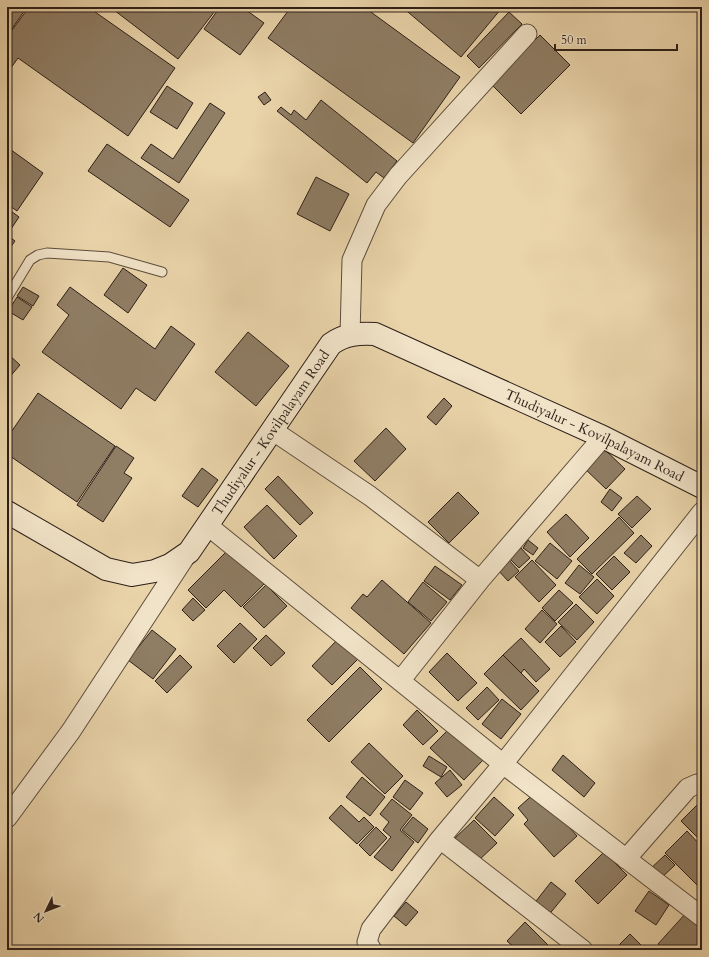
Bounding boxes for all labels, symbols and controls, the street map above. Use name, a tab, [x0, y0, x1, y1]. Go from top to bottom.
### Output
scale bar	[555, 26, 677, 52]
text: 50 m	[561, 32, 588, 48]
street label: Thudiyalur - Kovilpalayam Road	[208, 346, 334, 519]
street label: Thudiyalur - Kovilpalayam Road	[502, 385, 687, 487]
north arrow	[26, 891, 66, 931]
text: N	[30, 909, 48, 926]

